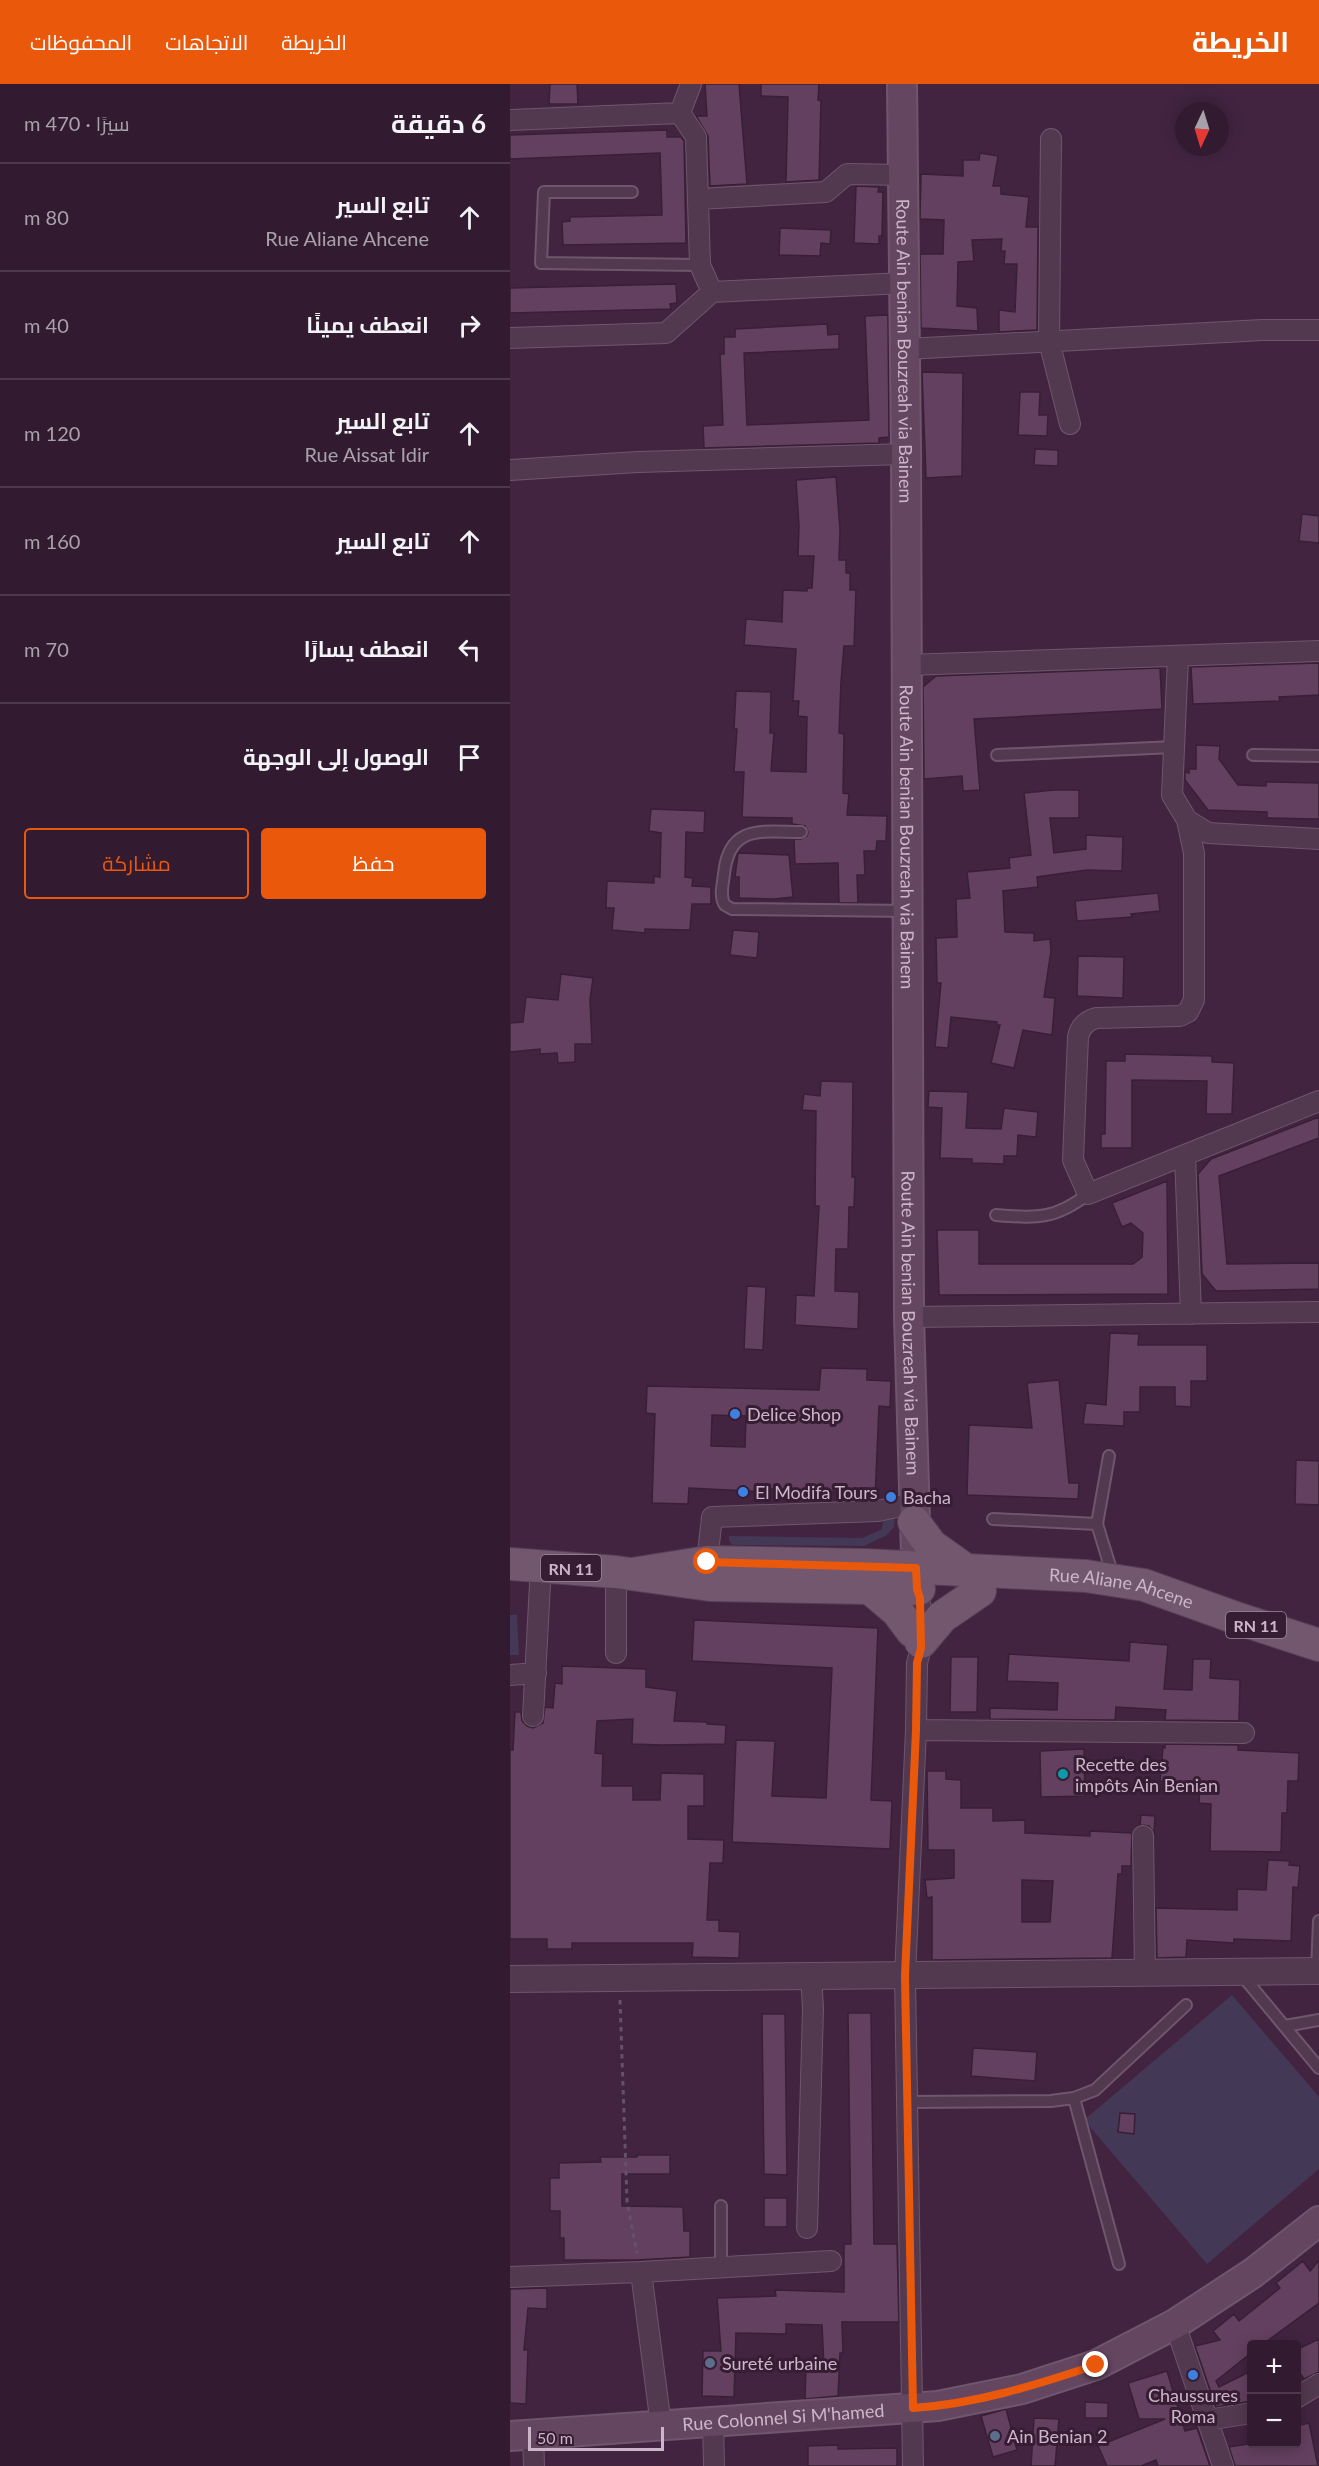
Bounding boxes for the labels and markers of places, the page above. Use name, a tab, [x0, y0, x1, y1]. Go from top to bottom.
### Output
place label: Delice Shop	[747, 1403, 841, 1425]
marker: Delice Shop	[728, 1407, 742, 1421]
place label: El Modifa Tours	[755, 1481, 878, 1503]
marker: El Modifa Tours	[736, 1485, 750, 1499]
place label: Bacha	[903, 1486, 951, 1508]
marker: Bacha	[884, 1490, 898, 1504]
place label: Recette des impôts Ain Benian	[1075, 1753, 1218, 1796]
marker: Recette des impôts Ain Benian	[1056, 1767, 1070, 1781]
place label: Sureté urbaine	[722, 2352, 837, 2374]
marker: Sureté urbaine	[703, 2356, 717, 2370]
marker: Chaussures Roma	[1186, 2368, 1200, 2382]
place label: Chaussures Roma	[1148, 2384, 1238, 2427]
place label: Ain Benian 2	[1007, 2425, 1108, 2447]
marker: Ain Benian 2	[988, 2429, 1002, 2443]

